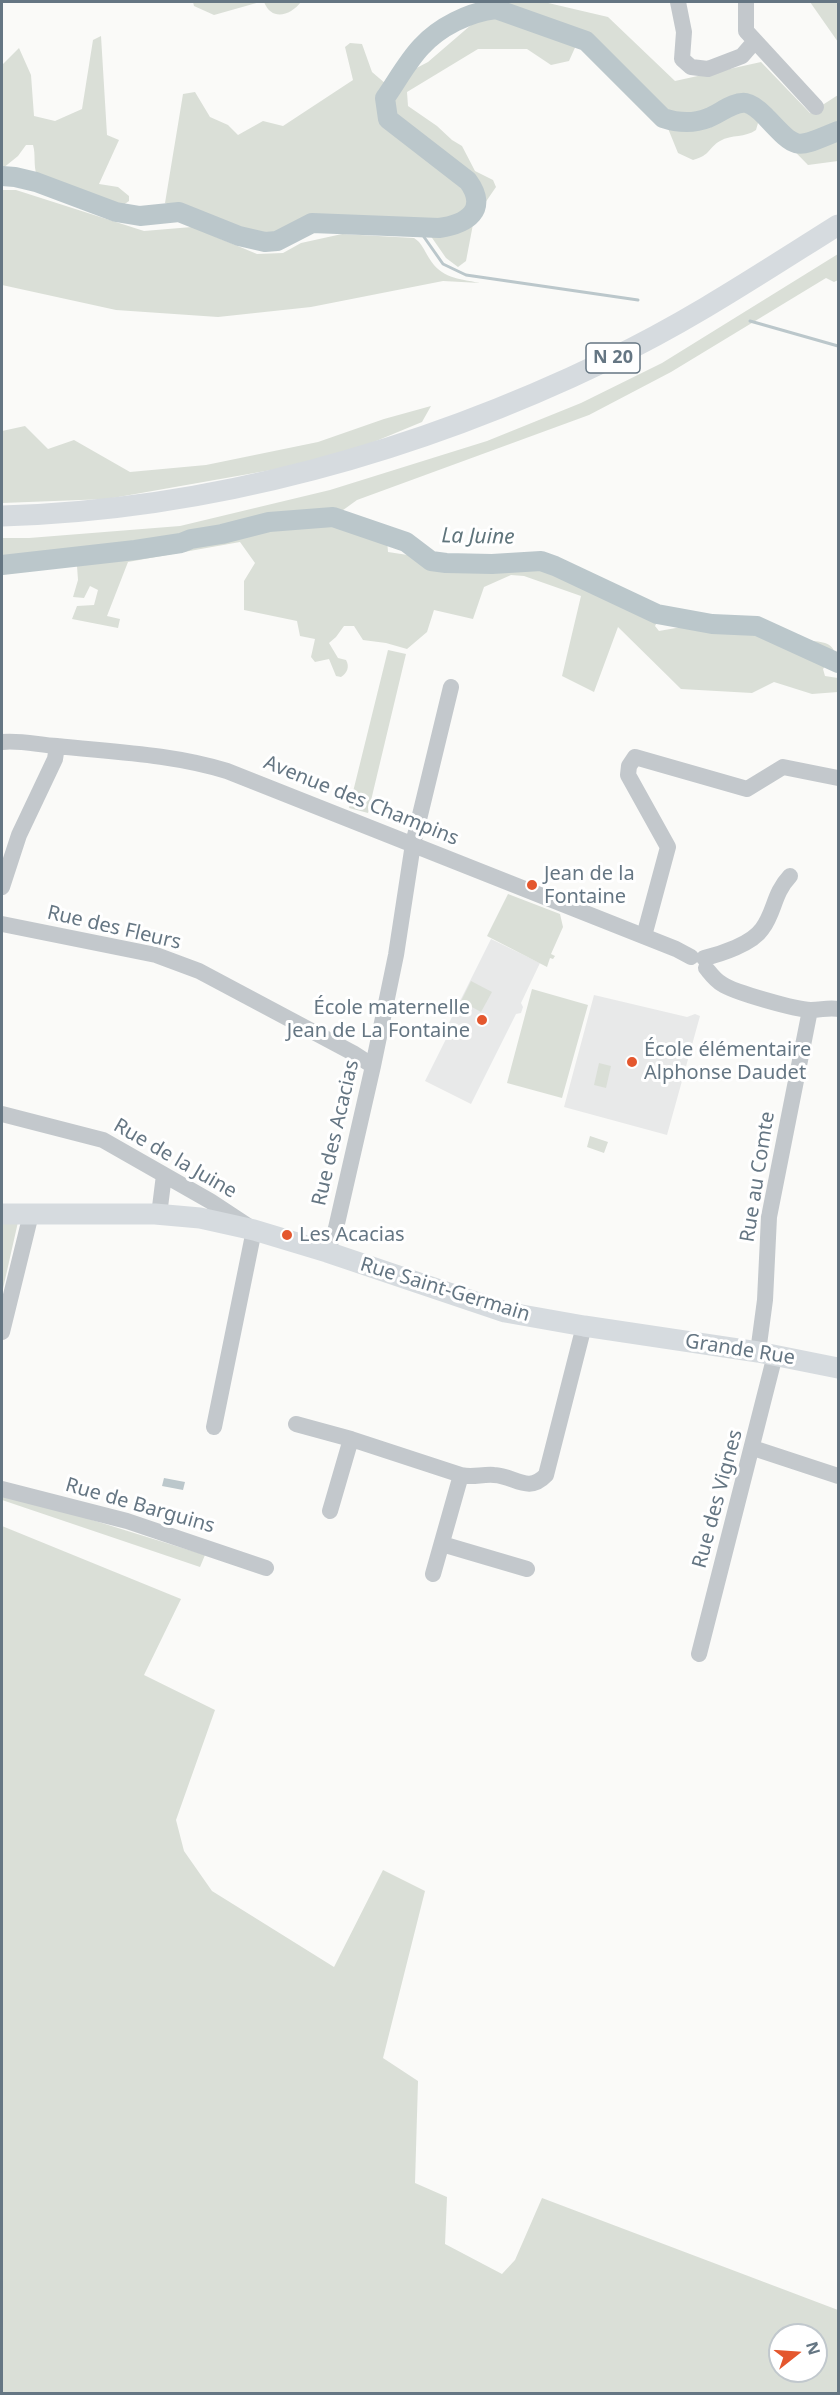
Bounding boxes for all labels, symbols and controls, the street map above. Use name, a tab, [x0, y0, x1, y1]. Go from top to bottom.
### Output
road number: N 20	[586, 343, 640, 373]
water label: La Juine	[441, 524, 515, 550]
street label: Avenue des Champins	[260, 751, 462, 851]
place label: Jean de la Fontaine	[544, 862, 635, 909]
marker: Jean de la Fontaine	[525, 878, 539, 892]
street label: Rue des Fleurs	[45, 901, 183, 955]
place label: École maternelle Jean de La Fontaine	[287, 996, 470, 1043]
marker: École maternelle Jean de La Fontaine	[475, 1013, 489, 1027]
place label: École élémentaire Alphonse Daudet	[644, 1038, 811, 1085]
marker: École élémentaire Alphonse Daudet	[625, 1055, 639, 1069]
street label: Rue des Acacias	[308, 1058, 364, 1208]
street label: Rue au Comte	[736, 1110, 780, 1244]
street label: Rue de la Juine	[109, 1114, 241, 1204]
place label: Les Acacias	[299, 1223, 405, 1247]
marker: Les Acacias	[280, 1228, 294, 1242]
street label: Rue Saint-Germain	[357, 1253, 533, 1327]
street label: Grande Rue	[683, 1329, 797, 1371]
street label: Rue des Vignes	[688, 1427, 748, 1571]
street label: Rue de Barguins	[63, 1473, 217, 1539]
north arrow	[768, 2323, 828, 2383]
text: N	[801, 2339, 826, 2358]

